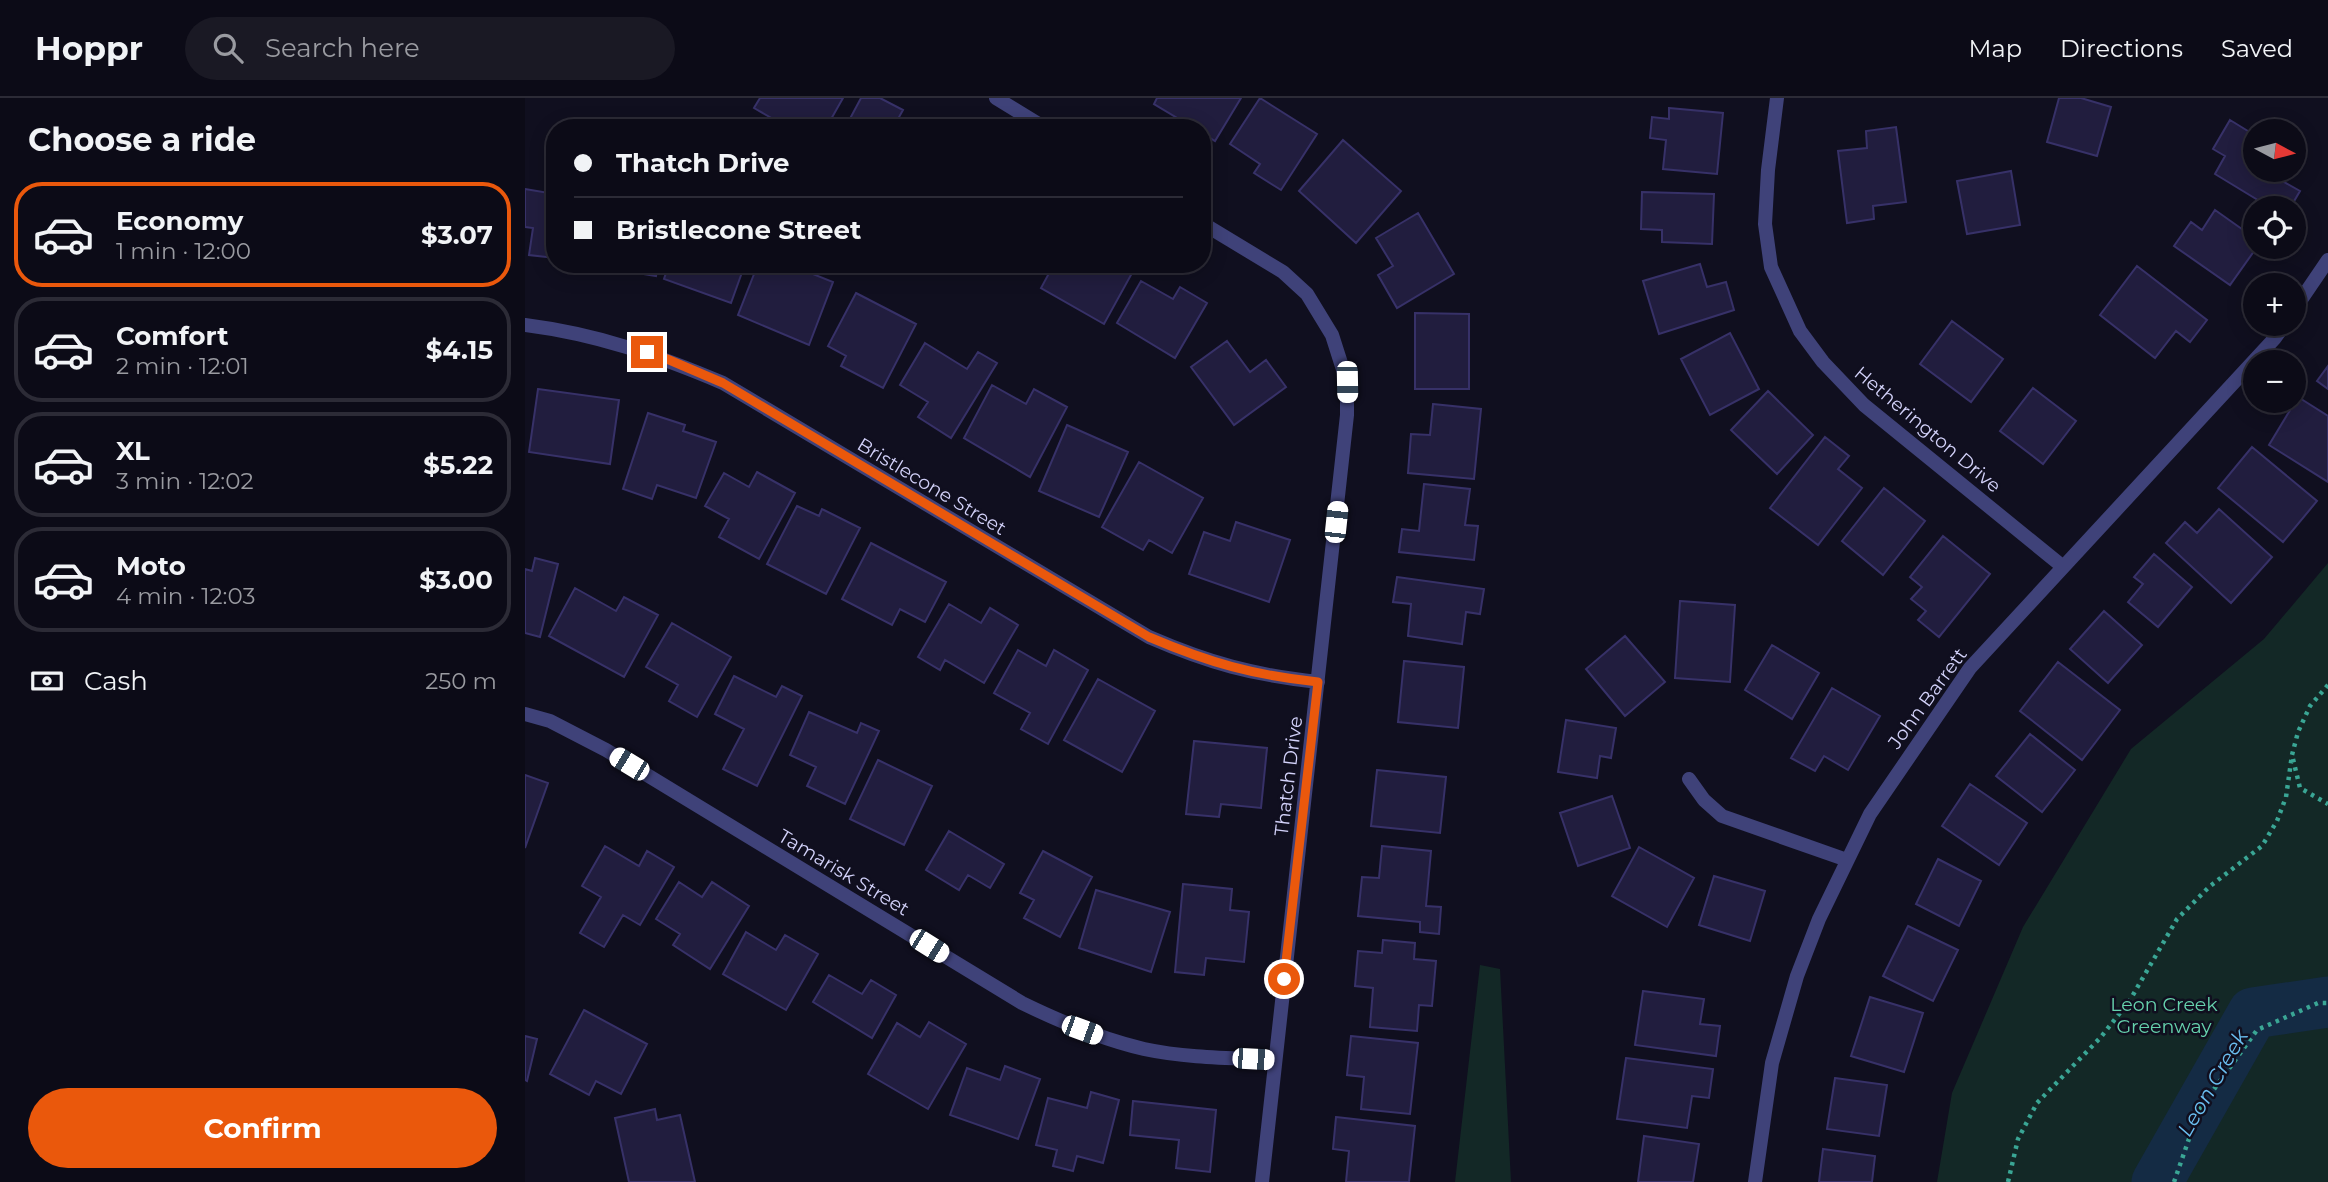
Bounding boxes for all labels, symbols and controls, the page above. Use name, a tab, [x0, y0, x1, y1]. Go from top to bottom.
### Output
search box	[185, 17, 675, 80]
text: Hoppr	[35, 28, 143, 68]
icon: search	[209, 29, 247, 67]
text: Search here	[265, 32, 420, 64]
text: Map	[1969, 34, 2022, 63]
text: Directions	[2060, 34, 2183, 63]
text: Saved	[2221, 34, 2293, 63]
north arrow	[2243, 119, 2307, 182]
map controls	[2243, 119, 2306, 413]
text: Choose a ride	[28, 120, 256, 159]
text: Thatch Drive	[616, 147, 790, 179]
button: locate	[2243, 196, 2306, 259]
icon: car	[32, 203, 95, 266]
text: Economy	[116, 205, 243, 237]
text: Bristlecone Street	[616, 214, 861, 246]
text: $3.07	[421, 219, 493, 251]
text: 1 min · 12:00	[116, 237, 251, 265]
button: +	[2243, 273, 2306, 336]
icon: car	[32, 318, 95, 381]
text: Comfort	[116, 320, 228, 352]
text: $4.15	[426, 334, 493, 366]
route end	[631, 336, 663, 368]
button: −	[2243, 350, 2306, 413]
text: 2 min · 12:01	[116, 352, 249, 380]
car	[1337, 361, 1358, 403]
street label: Hetherington Drive	[1850, 361, 2006, 497]
icon: car	[32, 433, 95, 496]
street label: Bristlecone Street	[853, 433, 1011, 540]
text: XL	[116, 435, 150, 467]
text: $5.22	[423, 449, 493, 481]
text: 3 min · 12:02	[116, 467, 254, 495]
car	[1324, 500, 1349, 544]
icon: car	[32, 548, 95, 611]
text: Moto	[116, 550, 186, 582]
text: $3.00	[419, 564, 493, 596]
text: 4 min · 12:03	[116, 582, 255, 610]
street label: John Barrett	[1883, 643, 1972, 754]
icon: cash	[28, 662, 66, 700]
text: Cash	[84, 665, 148, 697]
text: 250 m	[425, 667, 497, 695]
street label: Thatch Drive	[1270, 715, 1307, 837]
car	[606, 744, 653, 784]
street label: Tamarisk Street	[774, 824, 914, 921]
car	[906, 926, 953, 966]
route start	[1268, 963, 1300, 995]
park label: Leon Creek Greenway	[2110, 993, 2218, 1038]
car	[1059, 1013, 1106, 1047]
water label: Leon Creek	[2172, 1024, 2254, 1140]
car	[1232, 1047, 1275, 1071]
button: Confirm	[28, 1088, 497, 1168]

